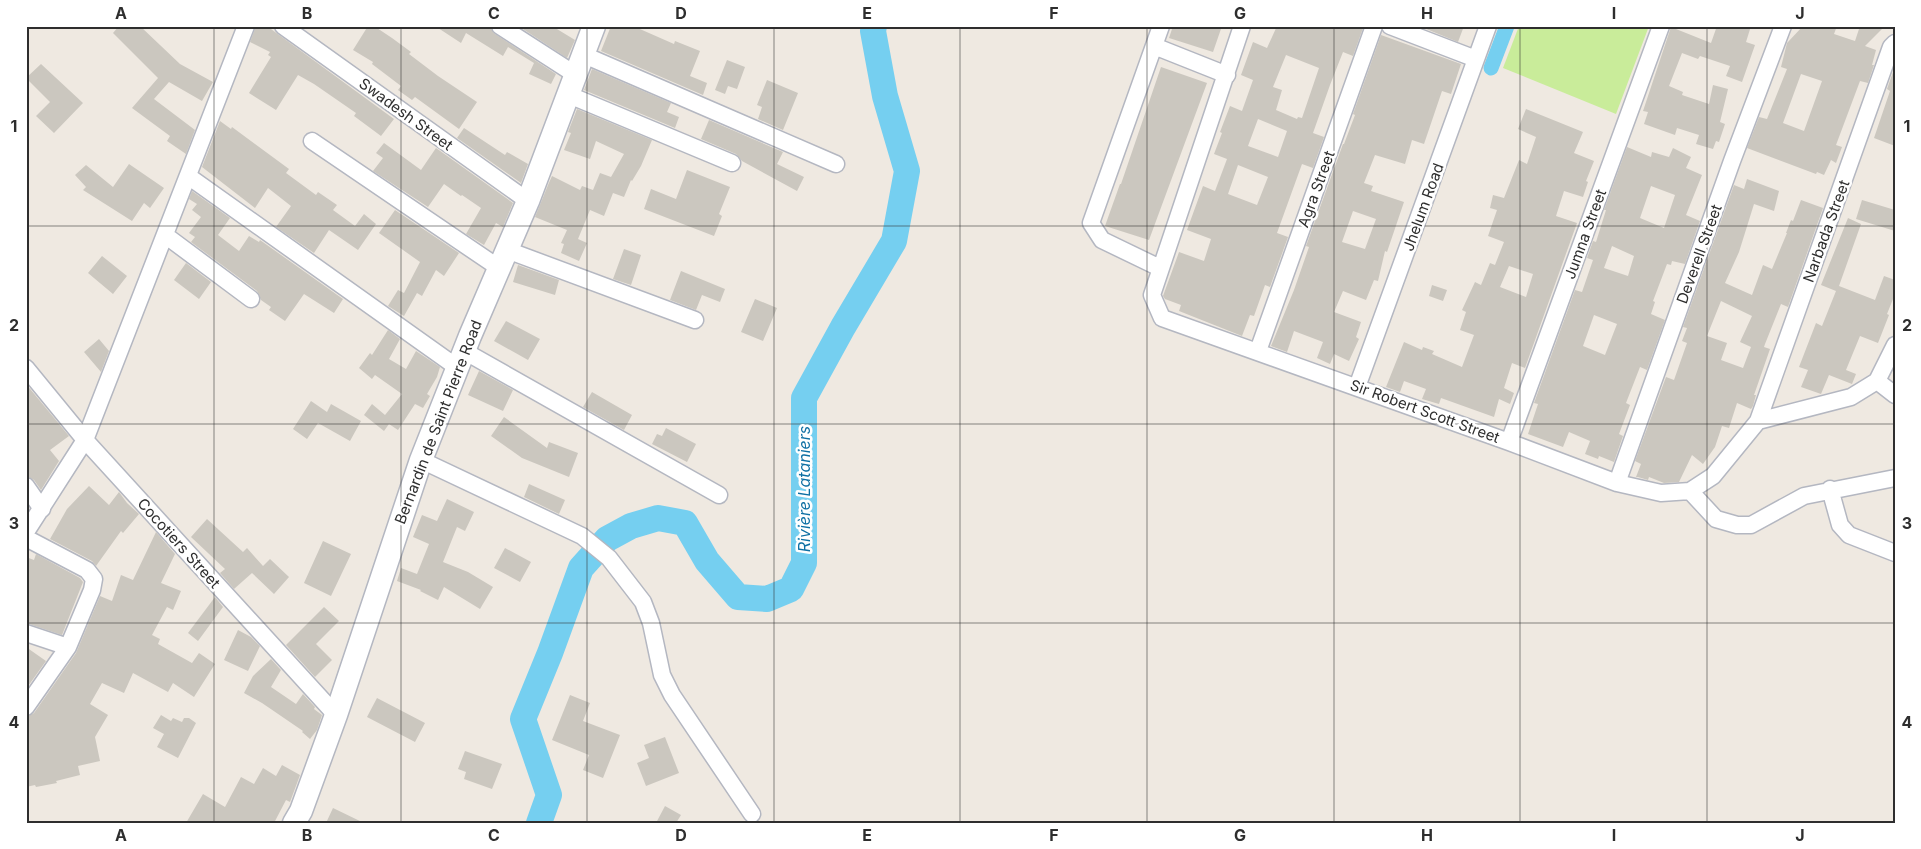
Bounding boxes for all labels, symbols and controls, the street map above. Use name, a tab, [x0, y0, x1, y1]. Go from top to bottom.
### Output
text: A	[115, 3, 127, 23]
text: B	[302, 3, 312, 23]
text: C	[488, 3, 500, 23]
text: D	[675, 3, 687, 23]
text: E	[862, 3, 872, 23]
text: F	[1049, 3, 1059, 23]
text: G	[1234, 3, 1246, 23]
text: H	[1421, 3, 1433, 23]
text: I	[1612, 3, 1616, 23]
text: J	[1795, 3, 1805, 23]
street label: Swadesh Street	[355, 74, 457, 155]
text: 1	[11, 116, 17, 136]
text: 1	[1904, 116, 1910, 136]
street label: Agra Street	[1293, 148, 1339, 230]
street label: Jhelum Road	[1398, 160, 1448, 254]
street label: Narbada Street	[1799, 177, 1853, 285]
street label: Jumna Street	[1560, 186, 1610, 282]
street label: Deverell Street	[1672, 202, 1726, 306]
text: 2	[9, 315, 19, 335]
text: 2	[1902, 315, 1912, 335]
street label: Bernardin de Saint Pierre Road	[390, 317, 486, 527]
street label: Sir Robert Scott Street	[1348, 375, 1502, 447]
water label: Rivière Lataniers	[794, 426, 814, 552]
street label: Cocotiers Street	[133, 494, 225, 592]
text: 3	[9, 513, 19, 533]
text: 3	[1902, 513, 1912, 533]
text: 4	[9, 712, 20, 732]
text: 4	[1902, 712, 1913, 732]
text: A	[115, 825, 127, 845]
text: B	[302, 825, 312, 845]
text: C	[488, 825, 500, 845]
text: D	[675, 825, 687, 845]
text: E	[862, 825, 872, 845]
text: F	[1049, 825, 1059, 845]
text: G	[1234, 825, 1246, 845]
text: H	[1421, 825, 1433, 845]
text: I	[1612, 825, 1616, 845]
text: J	[1795, 825, 1805, 845]

